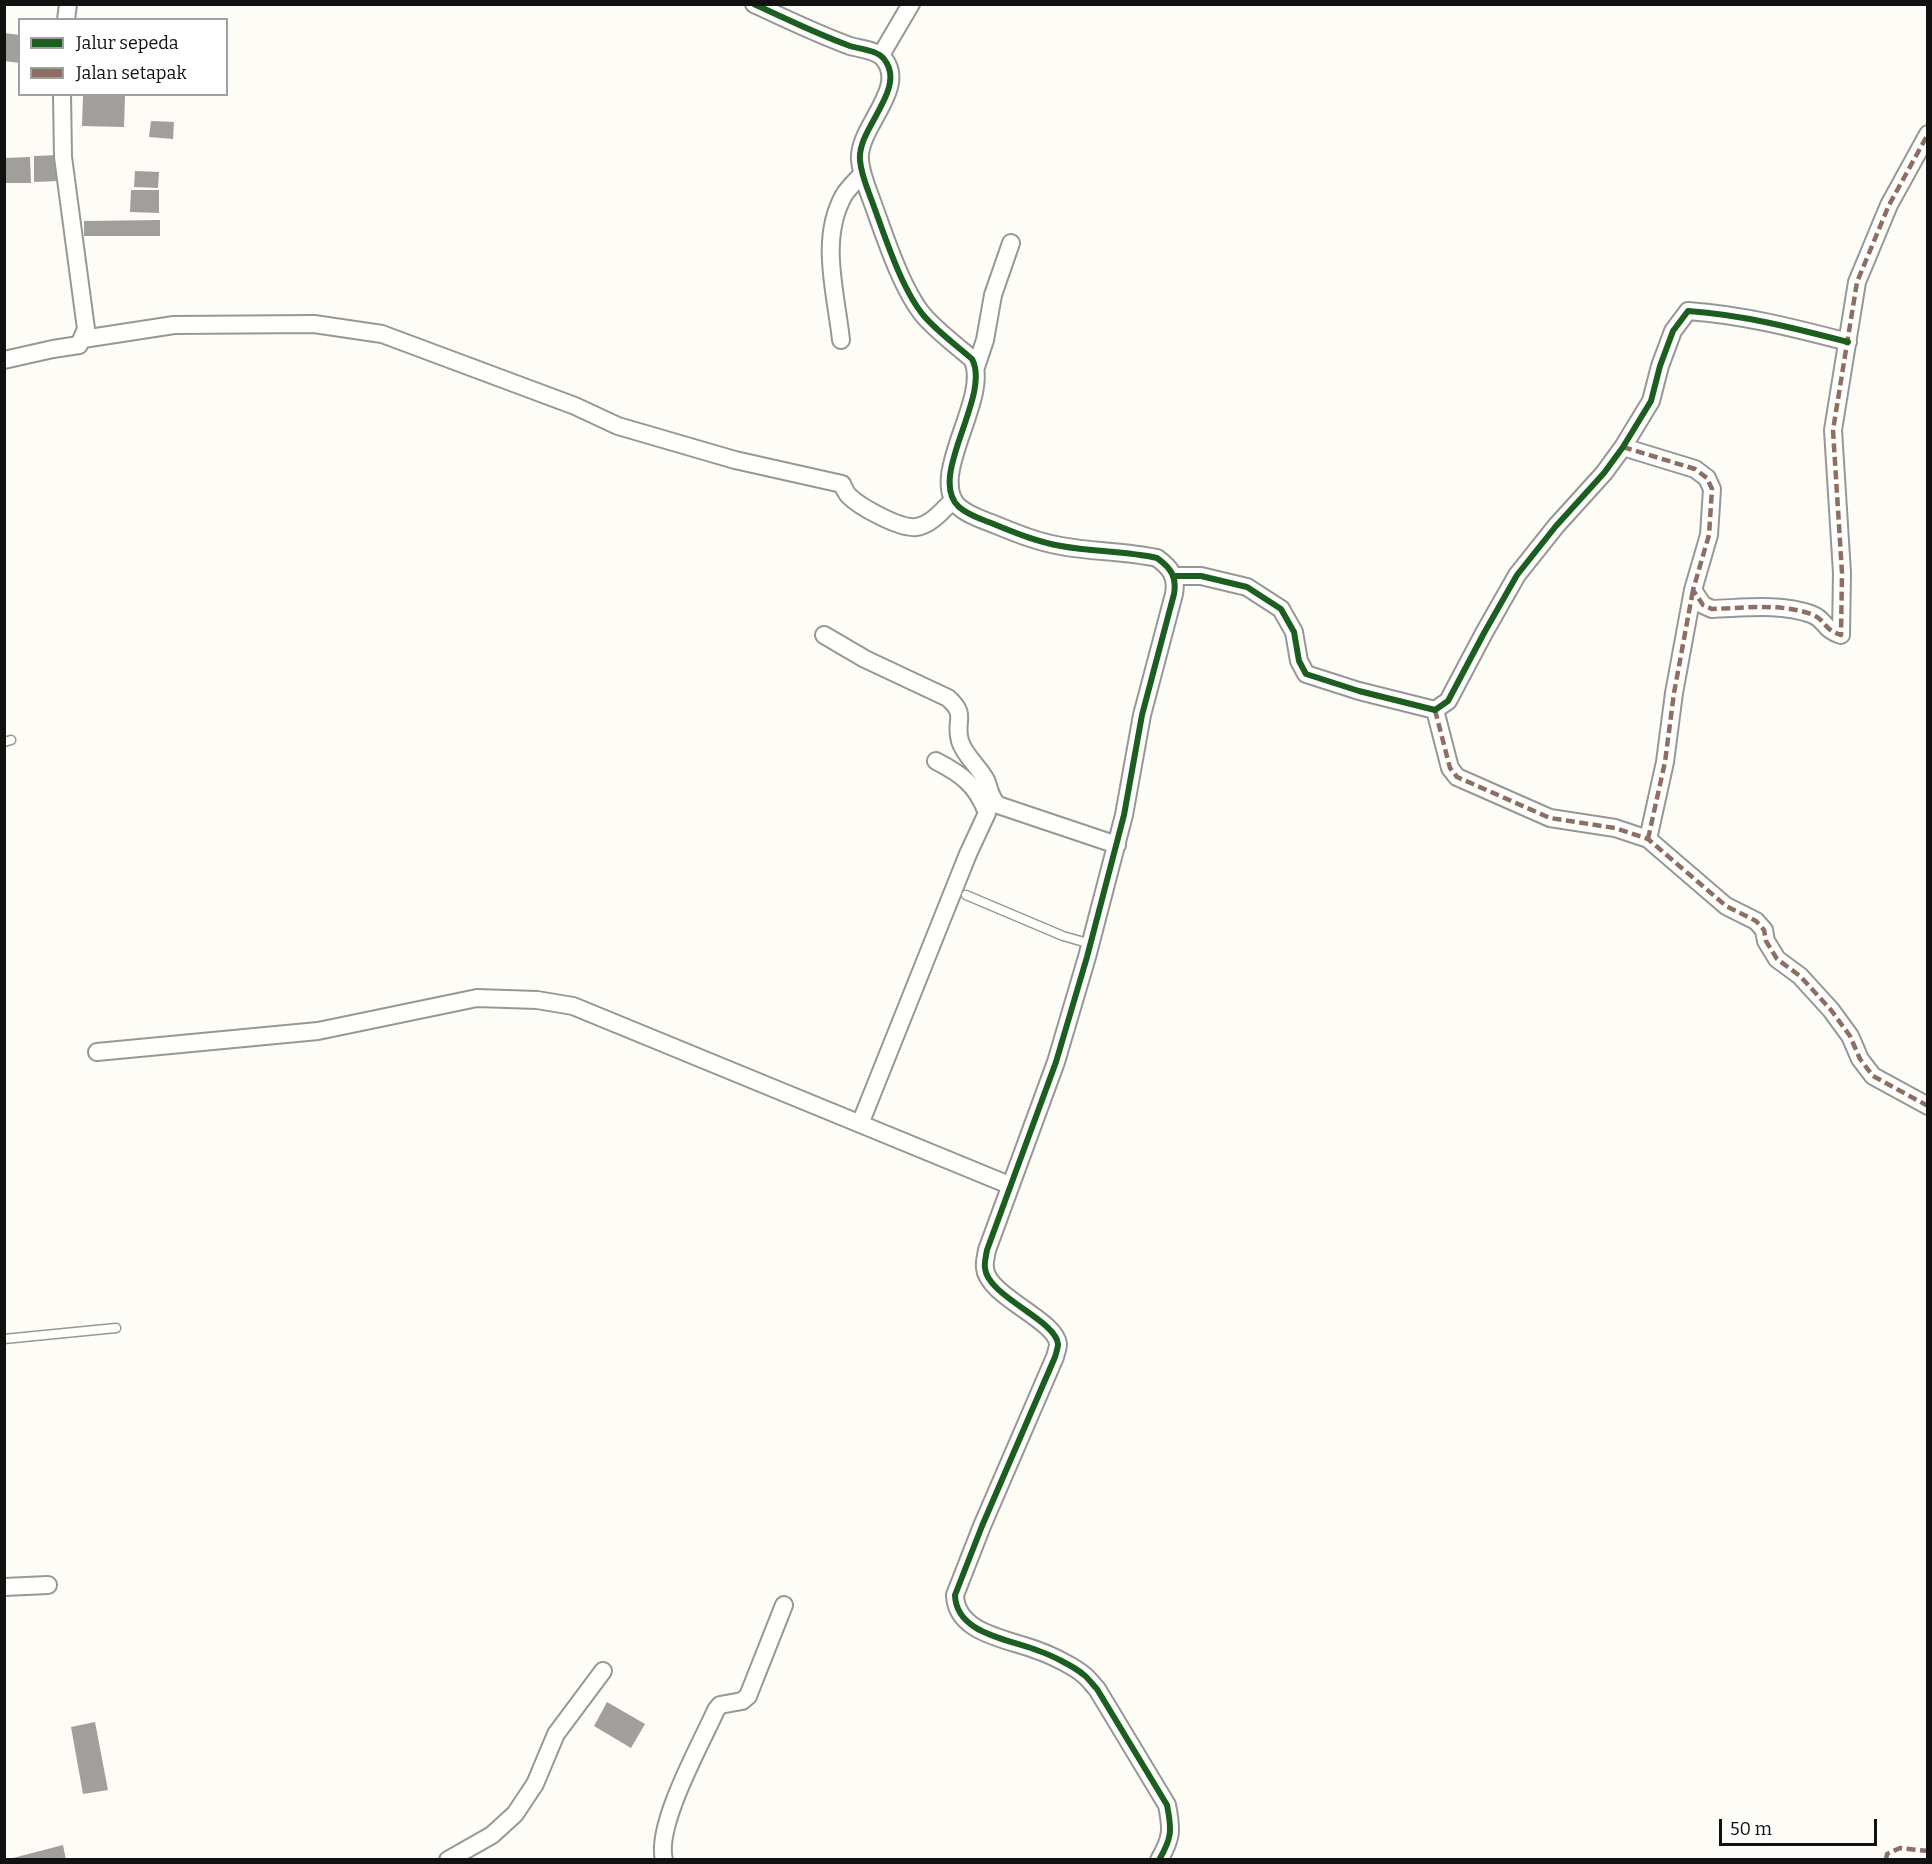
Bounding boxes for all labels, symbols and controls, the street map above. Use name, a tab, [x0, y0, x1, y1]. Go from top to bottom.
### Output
legend	[18, 18, 228, 96]
text: Jalur sepeda	[76, 32, 179, 54]
text: Jalan setapak	[76, 62, 187, 84]
scale bar	[1722, 1807, 1880, 1845]
text: 50 m	[1730, 1818, 1772, 1840]

